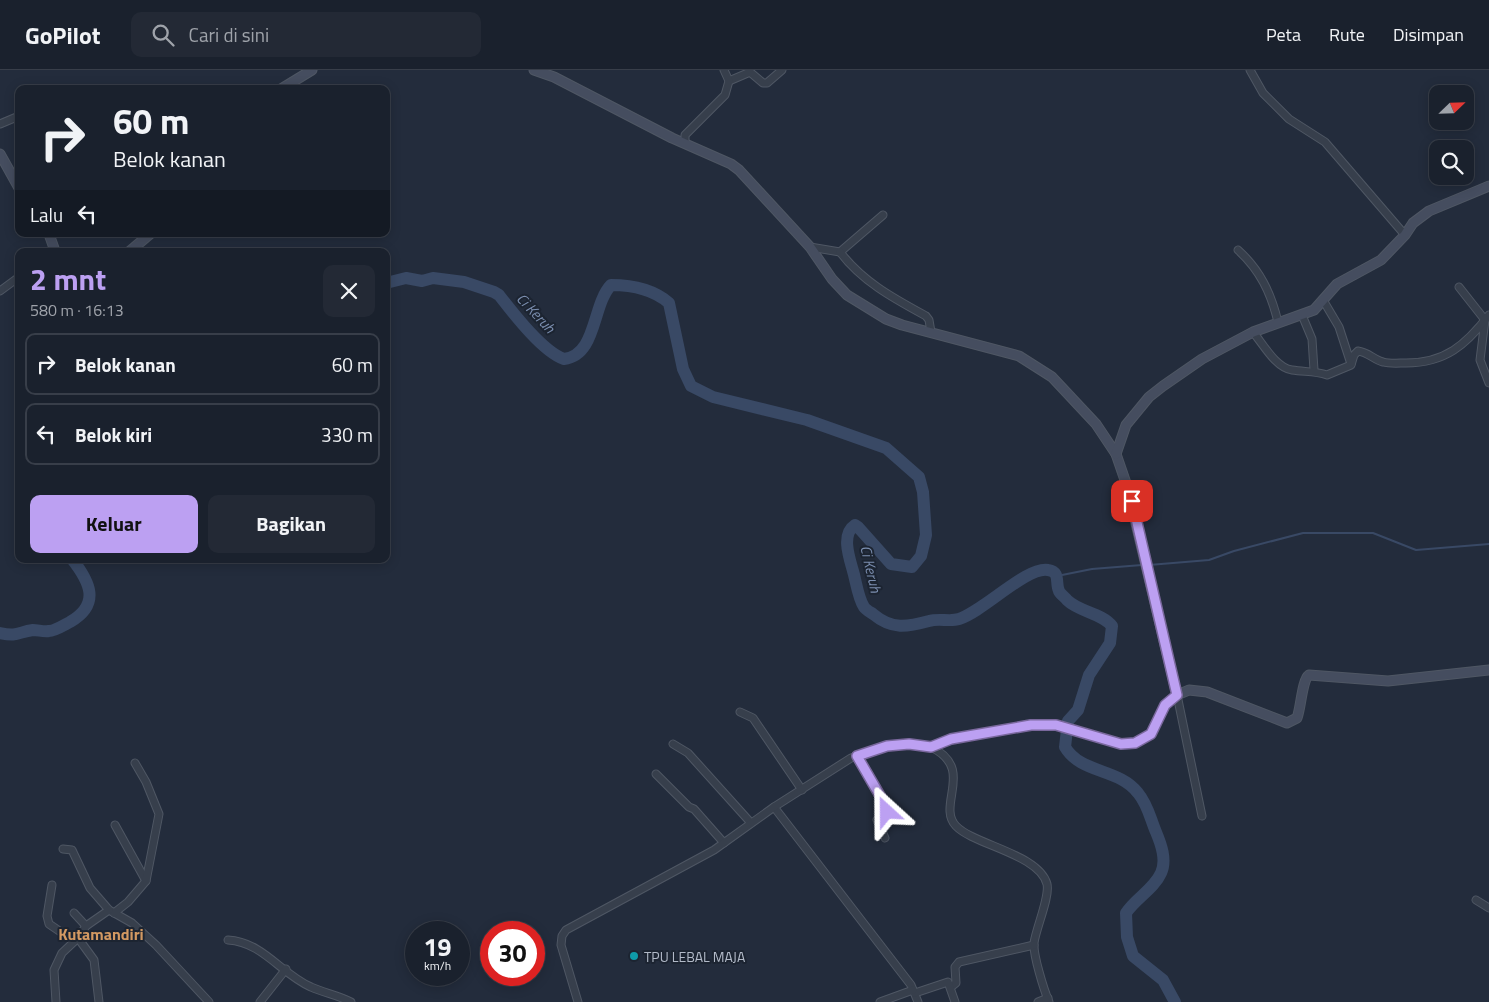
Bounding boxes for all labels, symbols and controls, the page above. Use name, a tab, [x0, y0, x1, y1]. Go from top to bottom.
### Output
search box	[131, 12, 481, 57]
text: GoPilot	[25, 17, 101, 53]
text: Cari di sini	[189, 20, 269, 49]
icon: search	[149, 21, 177, 49]
text: Peta	[1266, 21, 1301, 48]
text: Rute	[1329, 21, 1365, 48]
text: Disimpan	[1393, 21, 1464, 48]
north arrow	[1429, 85, 1474, 130]
map controls	[1429, 85, 1474, 185]
text: 60 m	[113, 94, 189, 148]
icon: right	[30, 105, 95, 170]
button: search	[1429, 140, 1474, 185]
text: Belok kanan	[113, 142, 226, 176]
text: Lalu	[30, 200, 63, 229]
icon: left	[73, 200, 101, 228]
text: 2 mnt	[30, 256, 106, 302]
button: close	[323, 265, 375, 317]
water label: Ci Keruh	[511, 288, 561, 339]
text: 580 m · 16:13	[30, 298, 124, 322]
icon: right	[32, 350, 60, 378]
text: Belok kanan	[75, 350, 176, 379]
text: 60 m	[332, 350, 373, 379]
icon: left	[32, 420, 60, 448]
text: Belok kiri	[75, 420, 152, 449]
text: 330 m	[321, 420, 373, 449]
pin	[1111, 480, 1153, 522]
icon: arrive	[1118, 487, 1146, 515]
button: Keluar	[30, 495, 198, 553]
button: Bagikan	[208, 495, 375, 553]
water label: Ci Keruh	[854, 543, 888, 596]
position arrow	[860, 785, 912, 837]
speed limit sign: 30	[480, 921, 545, 986]
district label: Kutamandiri	[58, 922, 144, 946]
text: 19	[423, 928, 452, 966]
place label: TPU LEBAL MAJA	[644, 946, 746, 967]
marker: TPU LEBAL MAJA	[628, 950, 640, 962]
text: km/h	[424, 956, 451, 975]

